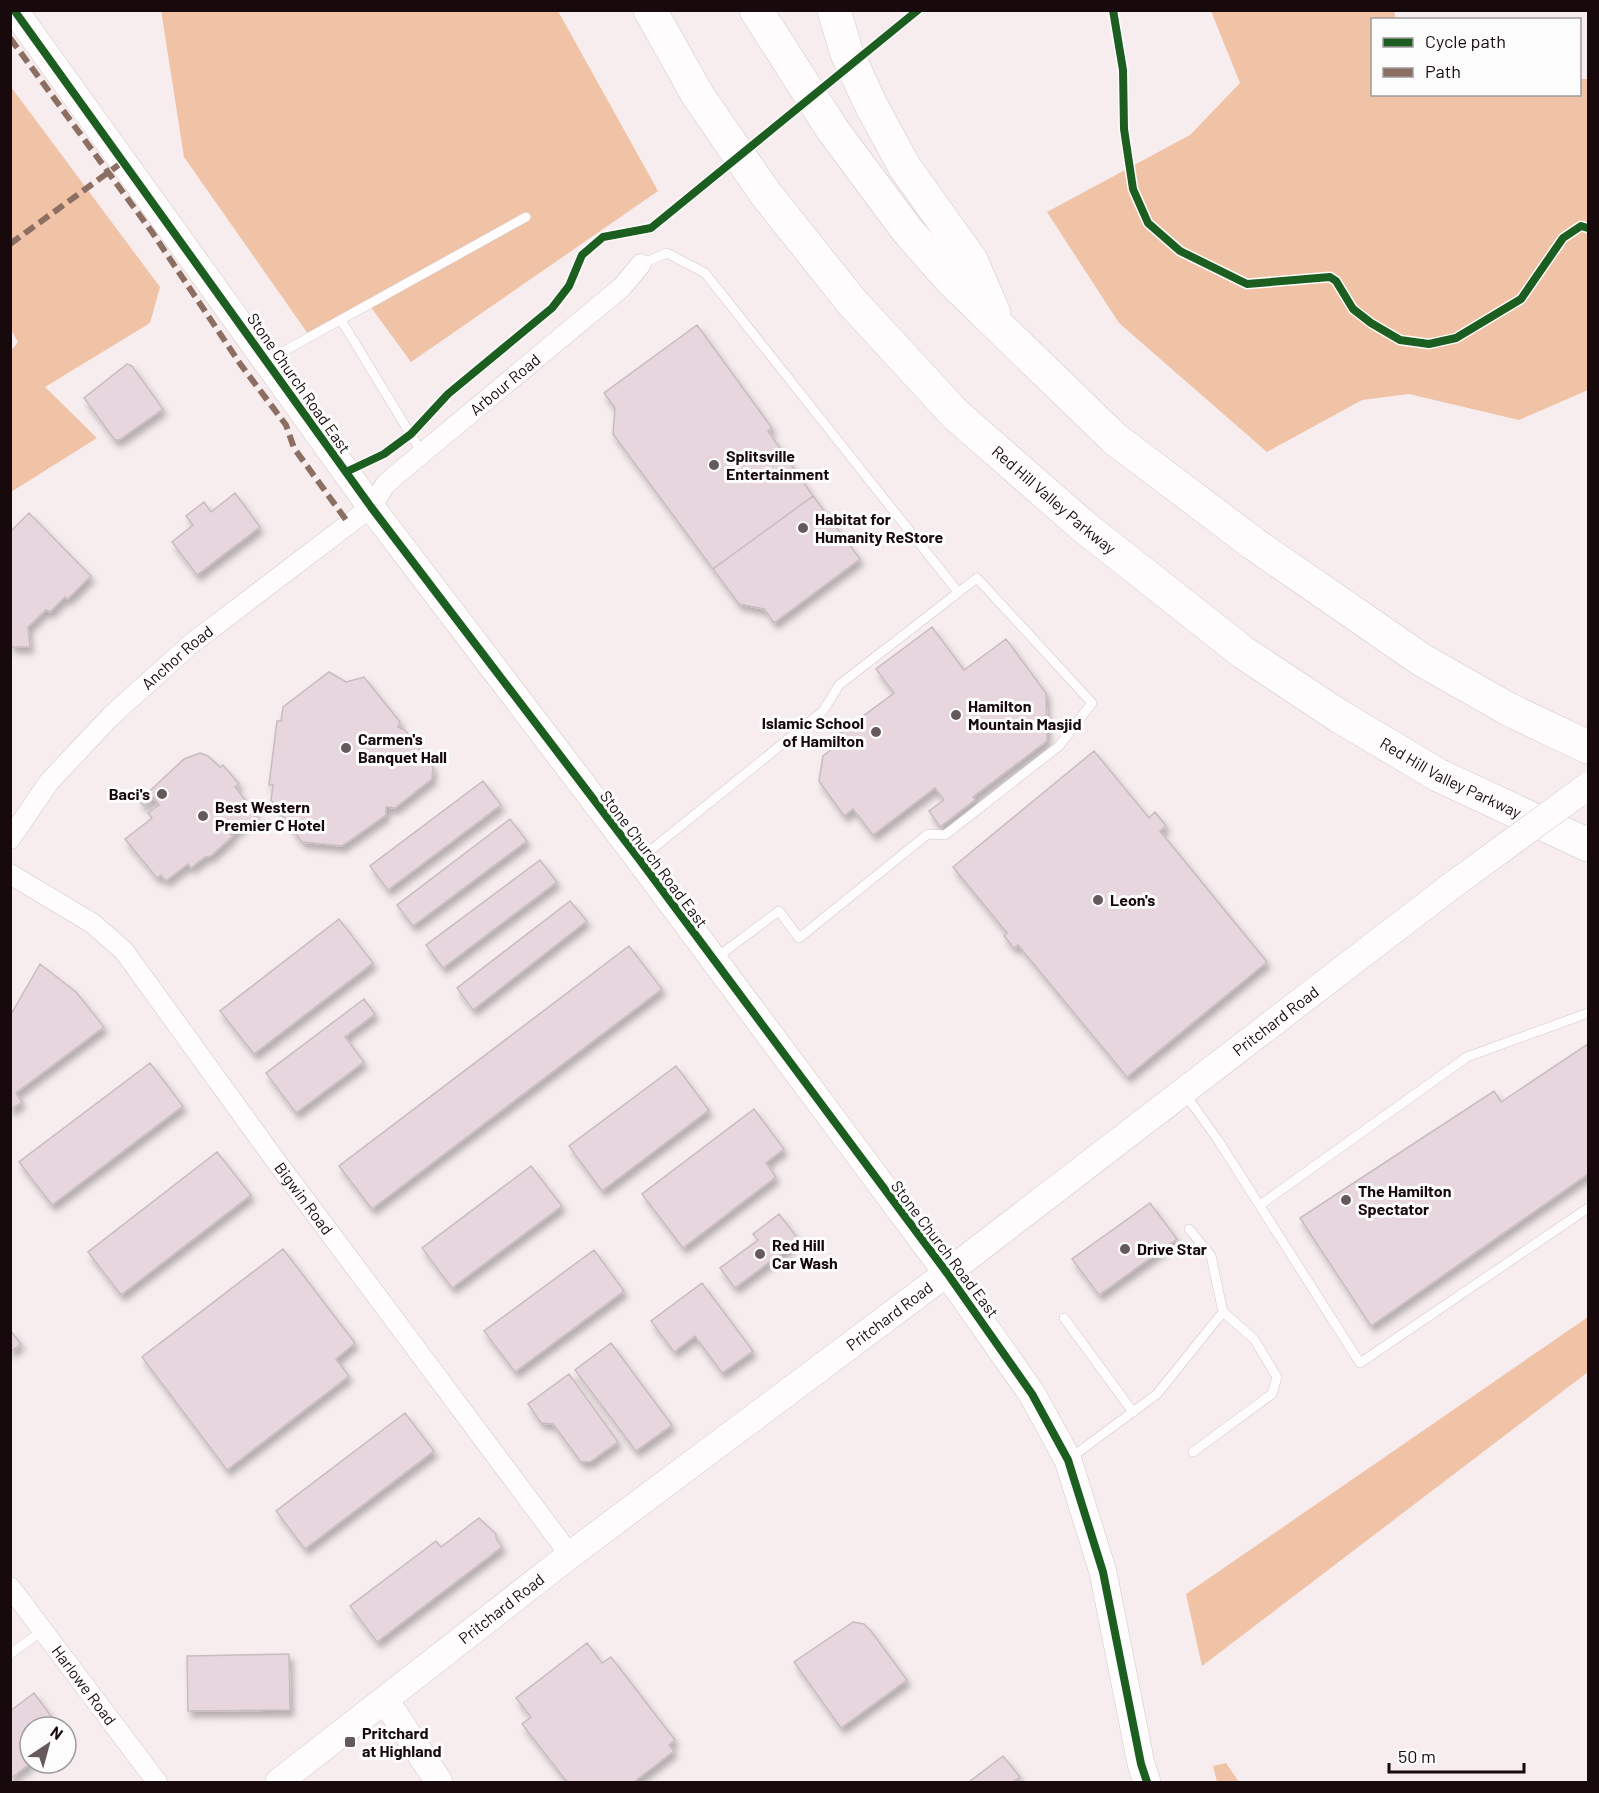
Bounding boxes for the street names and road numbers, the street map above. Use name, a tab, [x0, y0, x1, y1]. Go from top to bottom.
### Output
street label: Stone Church Road East	[244, 309, 355, 456]
street label: Arbour Road	[465, 349, 544, 419]
street label: Red Hill Valley Parkway	[989, 441, 1121, 558]
street label: Anchor Road	[137, 621, 216, 693]
street label: Red Hill Valley Parkway	[1377, 733, 1525, 822]
street label: Stone Church Road East	[597, 786, 712, 931]
street label: Pritchard Road	[1228, 982, 1322, 1059]
street label: Bigwin Road	[271, 1158, 338, 1238]
street label: Stone Church Road East	[888, 1176, 1003, 1321]
street label: Pritchard Road	[842, 1277, 936, 1354]
street label: Pritchard Road	[454, 1569, 548, 1647]
street label: Harlowe Road	[48, 1641, 121, 1729]

